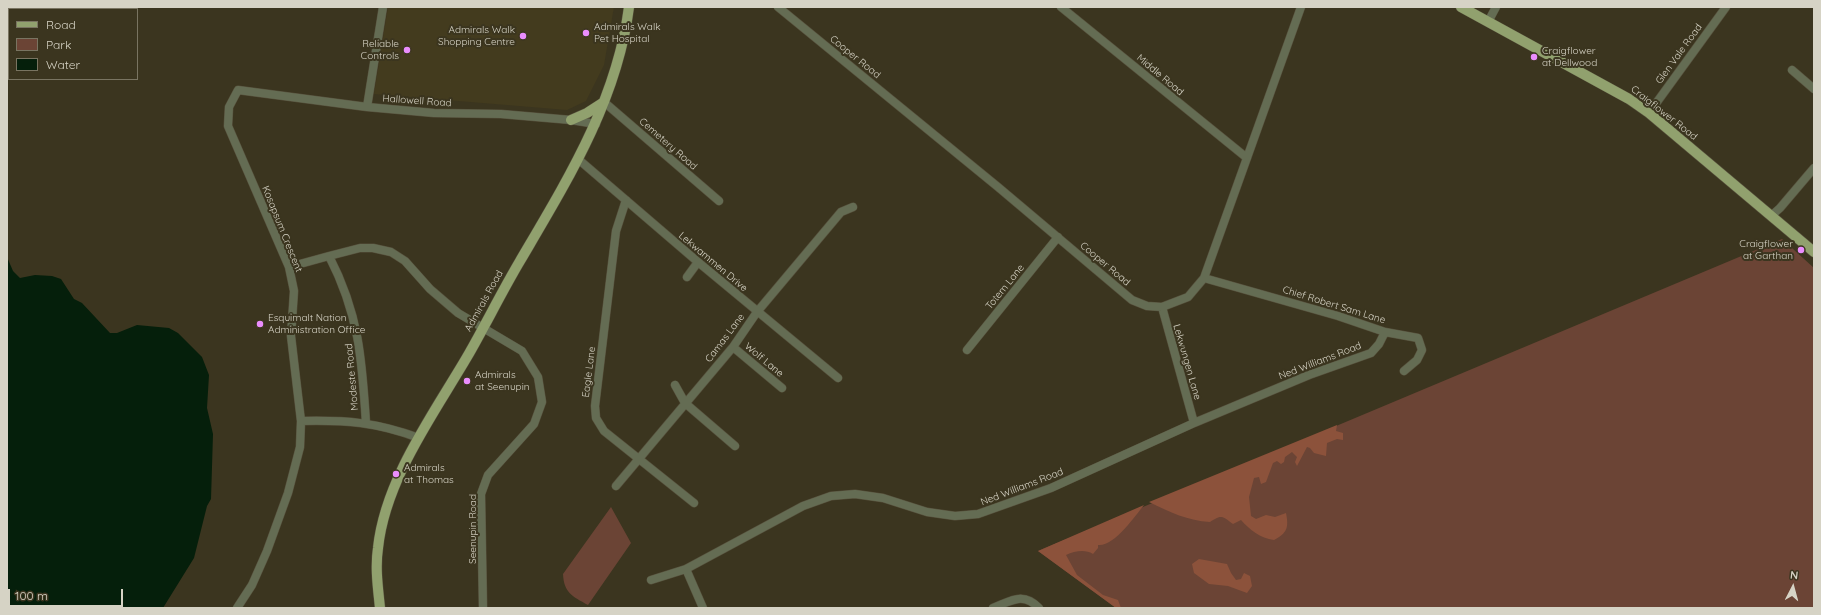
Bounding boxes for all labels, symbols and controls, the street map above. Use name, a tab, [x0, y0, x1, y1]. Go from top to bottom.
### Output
legend	[8, 8, 138, 80]
text: Road	[46, 17, 76, 32]
place label: Admirals Walk Pet Hospital	[594, 21, 661, 44]
street label: Glen Vale Road	[1653, 22, 1705, 86]
place label: Admirals Walk Shopping Centre	[438, 24, 515, 48]
marker: Admirals Walk Pet Hospital	[581, 28, 591, 38]
marker: Admirals Walk Shopping Centre	[518, 31, 528, 41]
street label: Cooper Road	[827, 33, 883, 81]
text: Park	[46, 37, 71, 52]
place label: Reliable Controls	[361, 38, 399, 62]
marker: Reliable Controls	[402, 45, 412, 55]
place label: Craigflower at Dellwood	[1542, 45, 1597, 68]
street label: Middle Road	[1134, 52, 1186, 98]
marker: Craigflower at Dellwood	[1529, 52, 1539, 62]
text: Water	[46, 57, 80, 72]
street label: Craigflower Road	[1628, 83, 1700, 143]
street label: Hallowell Road	[382, 93, 452, 109]
street label: Cemetery Road	[637, 116, 699, 172]
street label: Kosapsum Crescent	[259, 184, 305, 274]
street label: Lekwammen Drive	[676, 230, 750, 294]
place label: Craigflower at Garthan	[1739, 238, 1793, 262]
street label: Cooper Road	[1078, 240, 1132, 288]
marker: Craigflower at Garthan	[1796, 245, 1806, 255]
street label: Totem Lane	[983, 262, 1027, 312]
street label: Admirals Road	[462, 268, 506, 334]
street label: Chief Robert Sam Lane	[1281, 284, 1387, 326]
street label: Camas Lane	[703, 311, 747, 365]
place label: Esquimalt Nation Administration Office	[268, 312, 365, 336]
marker: Esquimalt Nation Administration Office	[255, 319, 265, 329]
street label: Lekwungen Lane	[1170, 323, 1204, 401]
street label: Wolf Lane	[742, 340, 786, 380]
street label: Ned Williams Road	[1277, 340, 1363, 382]
street label: Modeste Road	[343, 343, 361, 411]
street label: Eagle Lane	[580, 346, 598, 398]
place label: Admirals at Seenupin	[475, 369, 530, 392]
marker: Admirals at Seenupin	[462, 376, 472, 386]
place label: Admirals at Thomas	[404, 462, 454, 486]
street label: Ned Williams Road	[979, 466, 1065, 508]
marker: Admirals at Thomas	[391, 469, 401, 479]
street label: Seenupin Road	[467, 494, 479, 564]
north arrow	[1773, 567, 1813, 607]
text: N	[1789, 568, 1799, 582]
scale bar	[10, 581, 125, 607]
text: 100 m	[15, 588, 48, 603]

